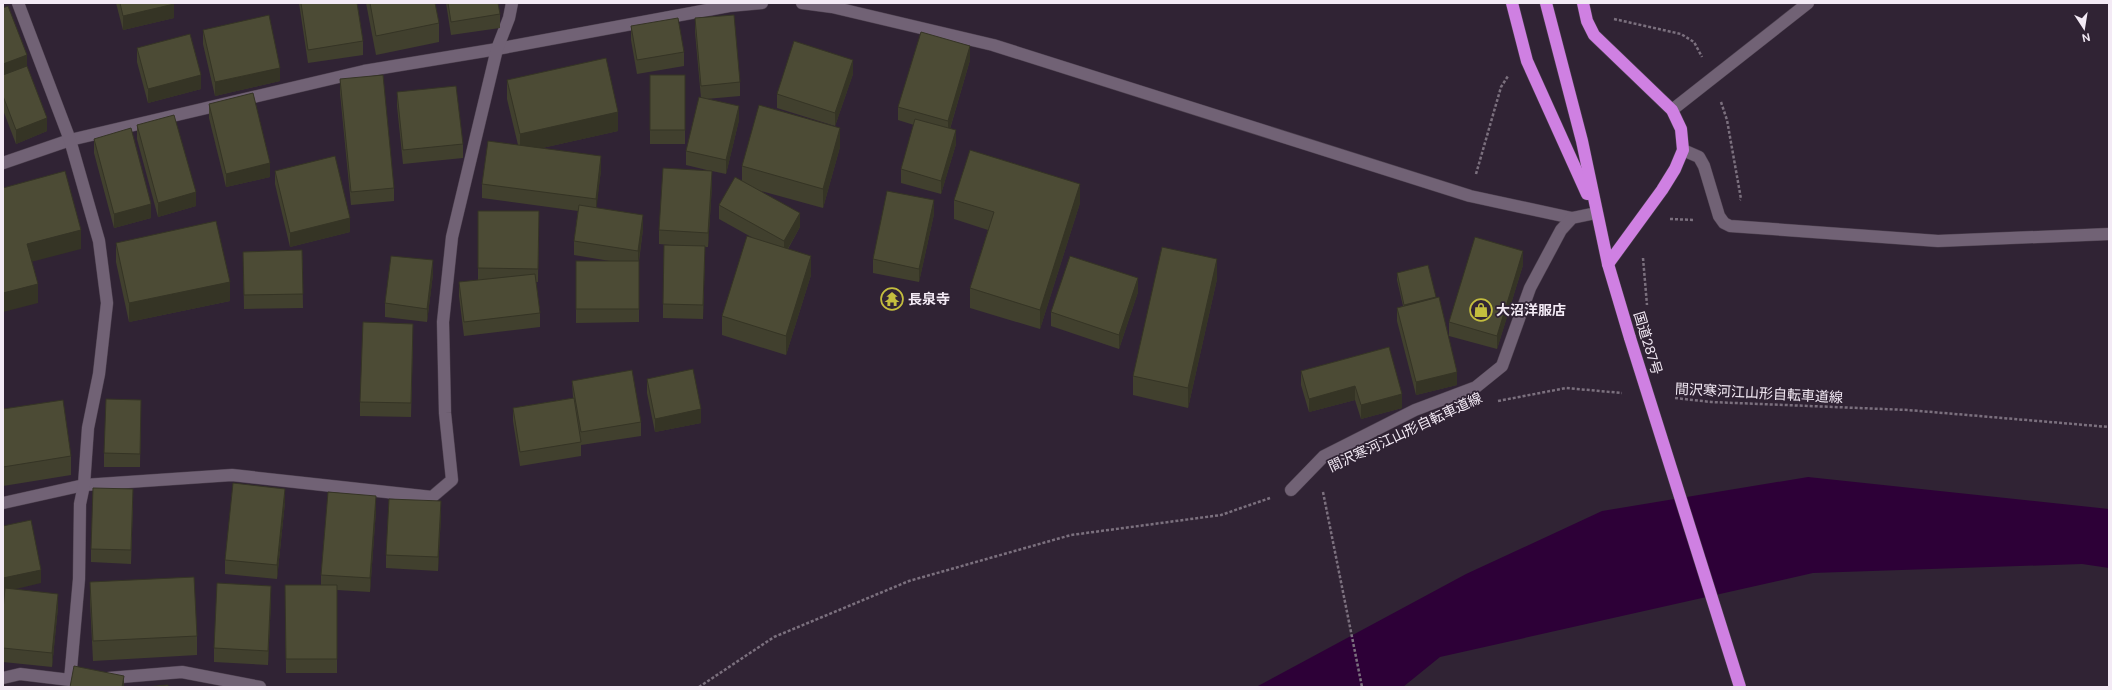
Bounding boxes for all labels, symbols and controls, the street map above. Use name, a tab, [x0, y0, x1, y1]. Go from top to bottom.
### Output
north arrow	[2064, 8, 2104, 48]
text: N	[2081, 30, 2091, 45]
temple icon: 長泉寺	[879, 286, 905, 312]
place label: 長泉寺	[908, 290, 950, 308]
shop icon: 大沼洋服店	[1468, 297, 1494, 323]
place label: 大沼洋服店	[1496, 301, 1566, 319]
street label: 国道287号	[1630, 309, 1666, 377]
street label: 間沢寒河江山形自転車道線	[1675, 380, 1843, 406]
street label: 間沢寒河江山形自転車道線	[1325, 388, 1485, 476]

